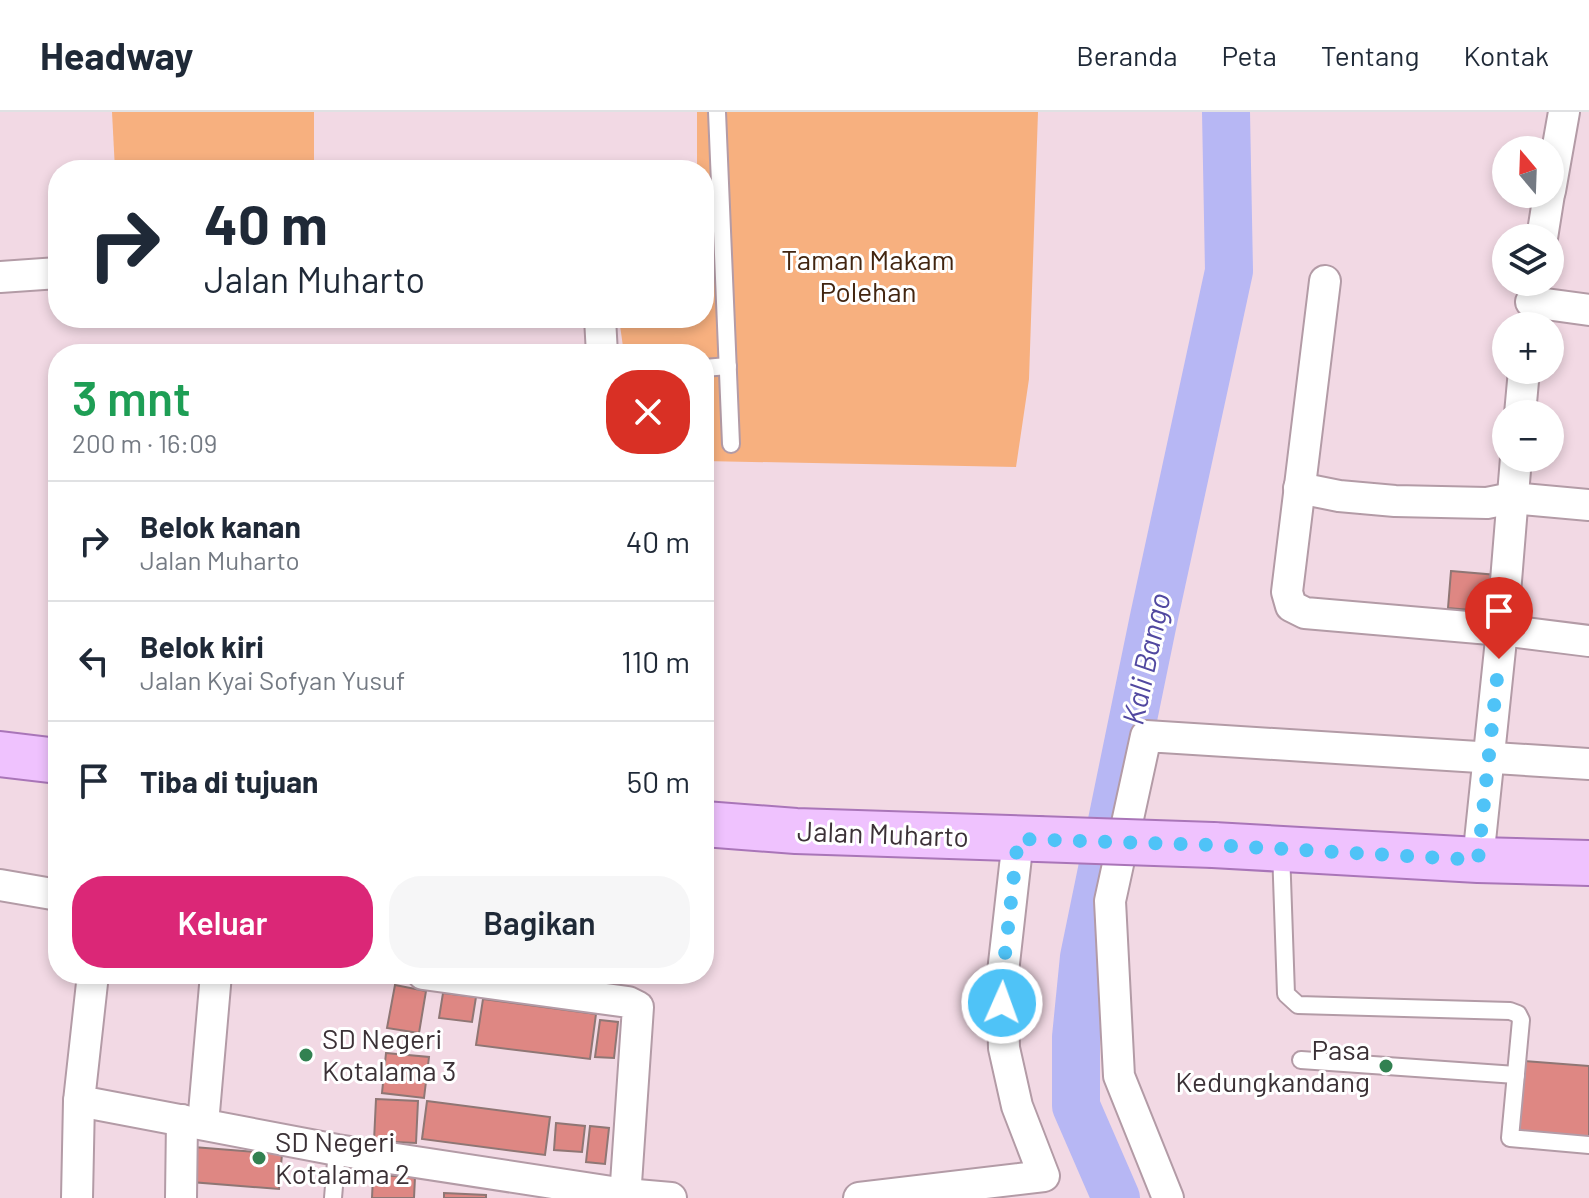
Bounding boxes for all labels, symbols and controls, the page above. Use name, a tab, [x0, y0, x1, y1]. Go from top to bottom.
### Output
text: Headway	[40, 32, 193, 78]
text: Beranda	[1076, 38, 1178, 72]
text: Peta	[1222, 38, 1277, 72]
text: Tentang	[1321, 38, 1419, 72]
text: Kontak	[1463, 38, 1549, 72]
north arrow	[1492, 136, 1564, 208]
map controls	[1492, 136, 1564, 472]
text: 40 m	[204, 189, 328, 256]
icon: right	[72, 192, 176, 296]
button: layers	[1492, 224, 1564, 296]
park label: Taman Makam Polehan	[781, 242, 955, 308]
text: Jalan Muharto	[204, 257, 425, 300]
button: +	[1492, 312, 1564, 384]
text: 3 mnt	[72, 368, 191, 426]
button: close	[606, 370, 690, 454]
button: −	[1492, 400, 1564, 472]
text: 200 m · 16:09	[72, 427, 217, 458]
text: Belok kanan	[140, 508, 301, 544]
icon: right	[72, 519, 116, 563]
text: 40 m	[626, 523, 690, 559]
text: Jalan Muharto	[140, 544, 300, 575]
pin	[1465, 577, 1533, 659]
water label: Kali Bango	[1114, 589, 1177, 728]
icon: arrive	[1477, 589, 1521, 633]
text: Belok kiri	[140, 628, 264, 664]
icon: left	[72, 639, 116, 683]
text: 110 m	[621, 643, 690, 679]
text: Jalan Kyai Sofyan Yusuf	[140, 664, 405, 695]
icon: arrive	[72, 759, 116, 803]
text: Tiba di tujuan	[140, 763, 318, 799]
text: 50 m	[627, 763, 690, 799]
street label: Jalan Muharto	[797, 813, 970, 853]
button: Keluar	[72, 876, 373, 968]
button: Bagikan	[389, 876, 690, 968]
position arrow	[960, 961, 1044, 1045]
place label: SD Negeri Kotalama 3	[322, 1021, 457, 1087]
place label: Pasa Kedungkandang	[1175, 1032, 1370, 1098]
marker: SD Negeri Kotalama 3	[297, 1046, 315, 1064]
marker: Pasa Kedungkandang	[1377, 1057, 1395, 1075]
place label: SD Negeri Kotalama 2	[275, 1124, 410, 1190]
marker: SD Negeri Kotalama 2	[250, 1149, 268, 1167]

